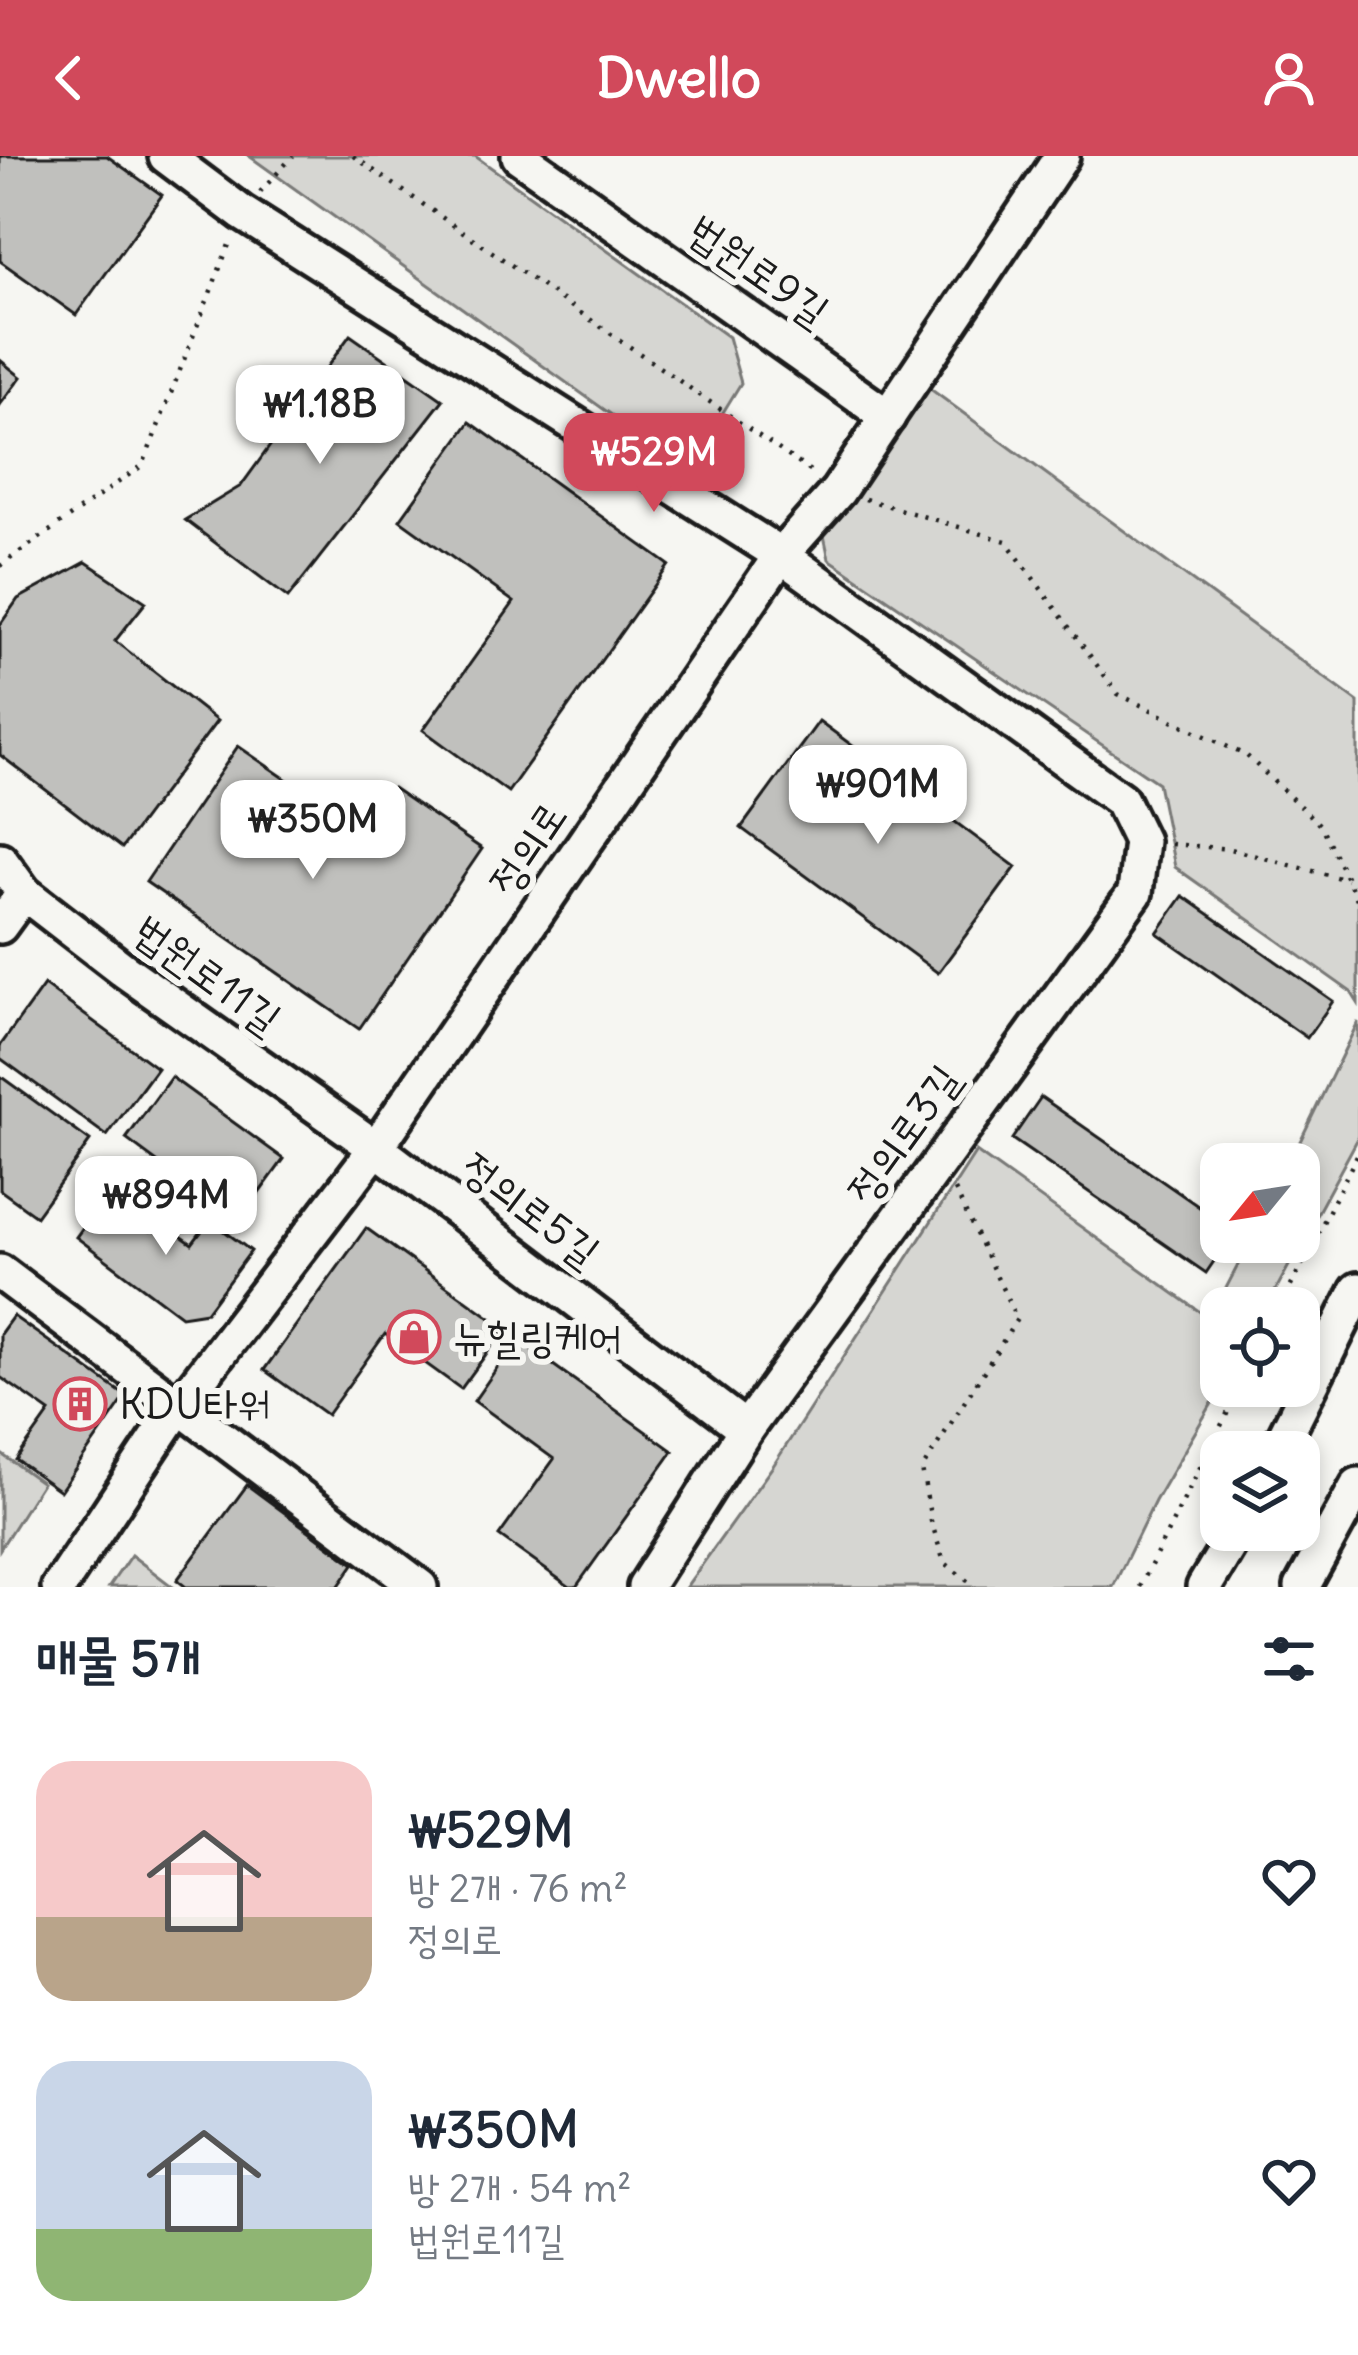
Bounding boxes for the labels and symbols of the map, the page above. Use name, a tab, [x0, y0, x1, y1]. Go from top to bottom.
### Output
street label: 법원로9길	[679, 203, 839, 337]
pin: ₩1.18B	[222, 365, 418, 467]
pin: ₩529M	[570, 413, 738, 515]
pin: ₩901M	[794, 745, 962, 847]
pin: ₩350M	[229, 780, 397, 882]
street label: 정의로	[477, 791, 577, 905]
street label: 법원로11길	[125, 903, 291, 1045]
street label: 정의로3길	[835, 1054, 971, 1214]
street label: 정의로5길	[452, 1140, 610, 1278]
north arrow	[1200, 1143, 1320, 1263]
pin: ₩894M	[82, 1156, 250, 1258]
shop icon: 뉴힐링케어	[386, 1309, 442, 1365]
place label: 뉴힐링케어	[453, 1311, 622, 1363]
building icon: KDU타워	[52, 1376, 108, 1432]
place label: KDU타워	[119, 1378, 271, 1430]

